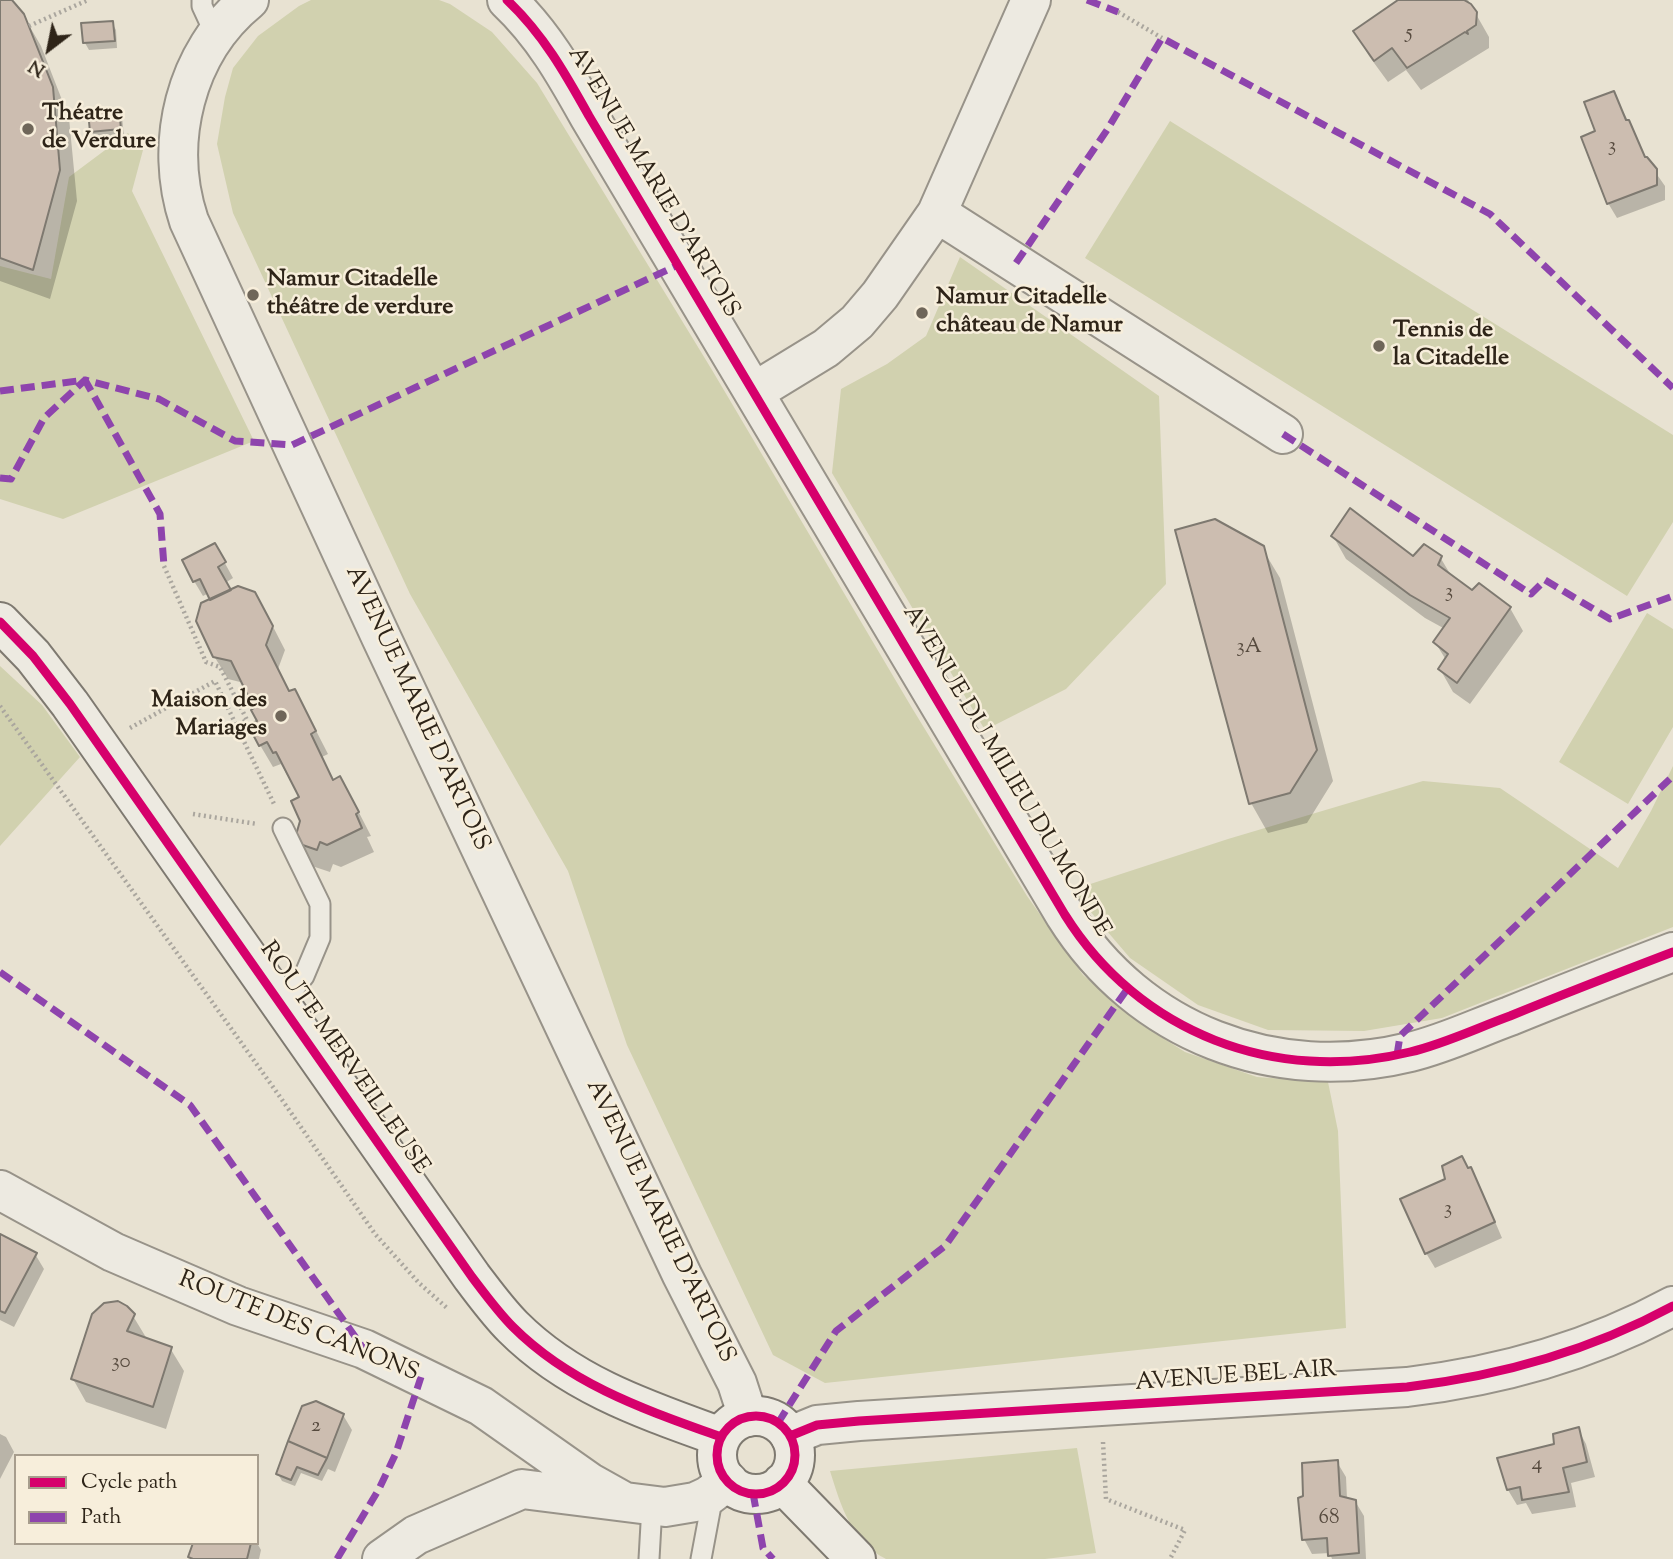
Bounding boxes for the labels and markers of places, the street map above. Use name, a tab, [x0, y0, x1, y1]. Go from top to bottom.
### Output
place label: Théatre de Verdure	[42, 101, 156, 157]
marker: Théatre de Verdure	[20, 121, 36, 137]
place label: Namur Citadelle théâtre de verdure	[267, 267, 454, 323]
place label: Namur Citadelle château de Namur	[936, 285, 1123, 341]
marker: Namur Citadelle théâtre de verdure	[245, 287, 261, 303]
marker: Namur Citadelle château de Namur	[914, 305, 930, 321]
place label: Tennis de la Citadelle	[1393, 318, 1509, 374]
marker: Tennis de la Citadelle	[1371, 338, 1387, 354]
place label: Maison des Mariages	[151, 688, 267, 744]
marker: Maison des Mariages	[273, 708, 289, 724]

